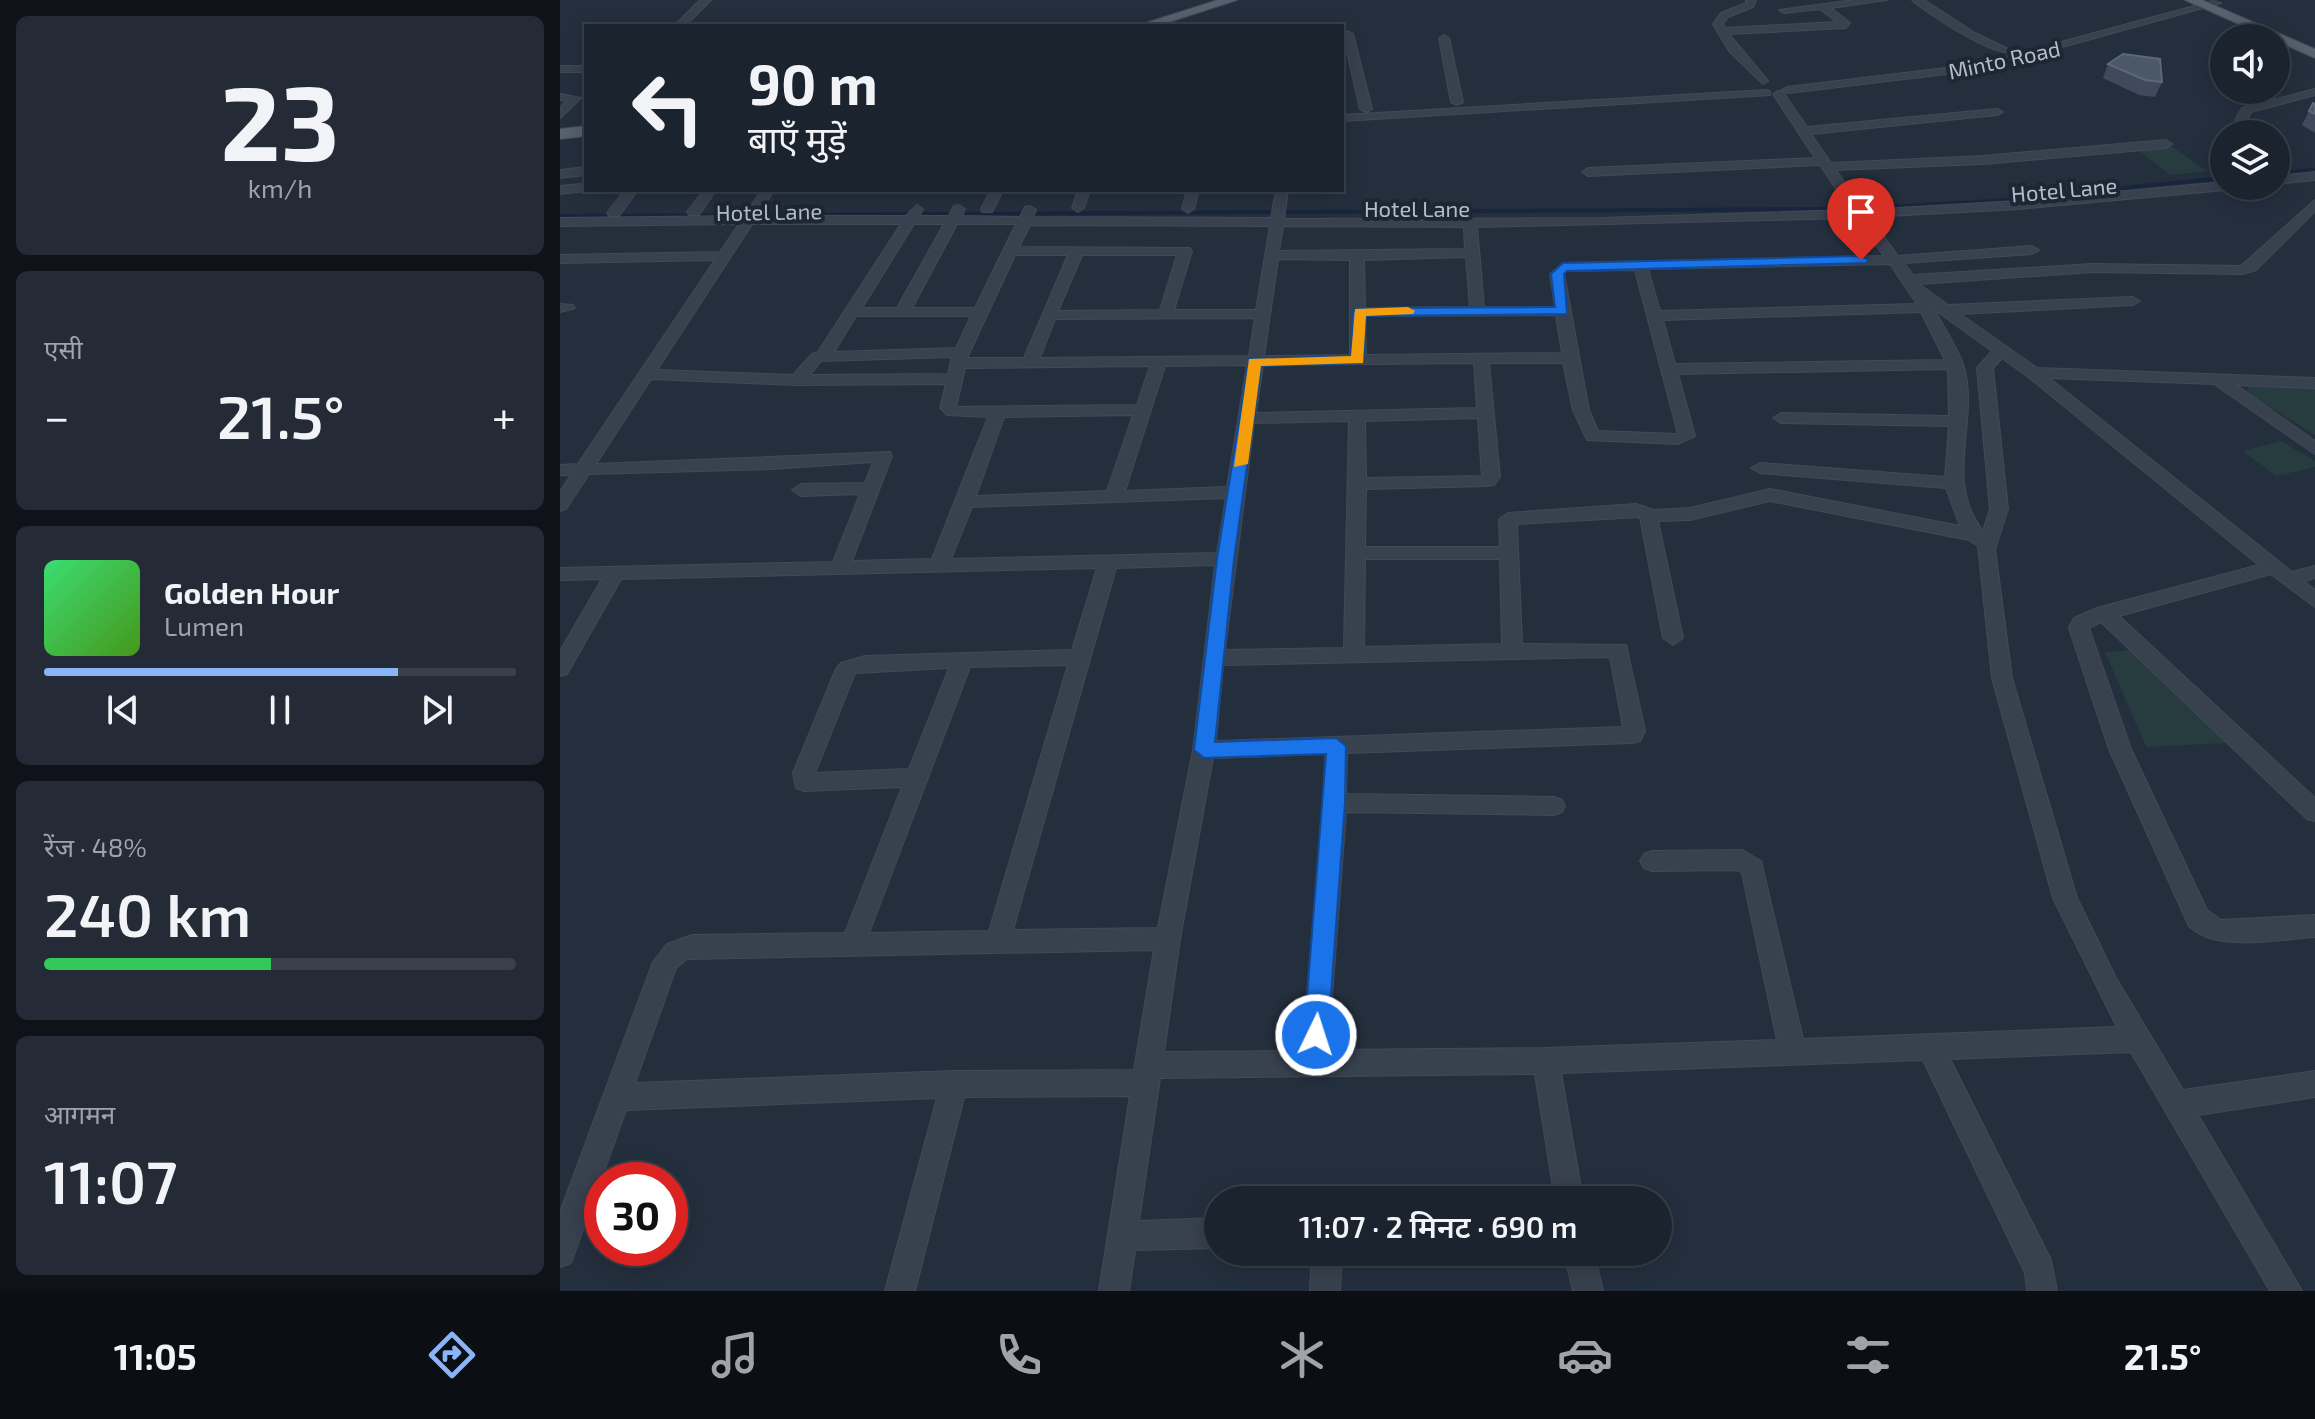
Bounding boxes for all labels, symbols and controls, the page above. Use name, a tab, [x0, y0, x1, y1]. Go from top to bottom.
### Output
map controls	[2210, 24, 2290, 200]
button: sound	[2210, 24, 2290, 104]
street label: Minto Road	[1946, 34, 2062, 84]
text: 90 m	[748, 49, 878, 116]
icon: left	[616, 56, 720, 160]
text: 23	[220, 57, 340, 182]
text: बाएँ मुड़ें	[748, 117, 847, 160]
button: layers	[2210, 120, 2290, 200]
street label: Hotel Lane	[2010, 171, 2118, 207]
text: km/h	[248, 172, 312, 203]
pin	[1827, 178, 1895, 260]
icon: arrive	[1839, 190, 1883, 234]
street label: Hotel Lane	[1364, 195, 1470, 221]
street label: Hotel Lane	[716, 197, 822, 225]
text: एसी	[44, 333, 83, 364]
text: 21.5°	[217, 379, 345, 451]
text: −	[44, 389, 70, 442]
text: +	[492, 389, 516, 442]
text: Golden Hour	[164, 574, 339, 610]
text: Lumen	[164, 610, 244, 641]
icon: previous	[101, 688, 145, 732]
icon: pause	[258, 688, 302, 732]
icon: next	[415, 688, 459, 732]
text: रेंज · 48%	[44, 831, 147, 862]
text: 240 km	[44, 877, 251, 949]
position arrow	[1274, 993, 1358, 1077]
text: आगमन	[44, 1098, 115, 1129]
text: 11:07	[44, 1144, 177, 1216]
speed limit sign: 30	[584, 1162, 688, 1266]
text: 11:07 · 2 मिनट · 690 m	[1299, 1208, 1577, 1244]
icon: directions	[424, 1327, 480, 1383]
icon: music	[707, 1327, 763, 1383]
icon: phone	[991, 1327, 1047, 1383]
icon: climate	[1274, 1327, 1330, 1383]
icon: car	[1557, 1327, 1613, 1383]
icon: filters	[1840, 1327, 1896, 1383]
text: 11:05	[114, 1334, 197, 1377]
text: 21.5°	[2124, 1334, 2201, 1377]

